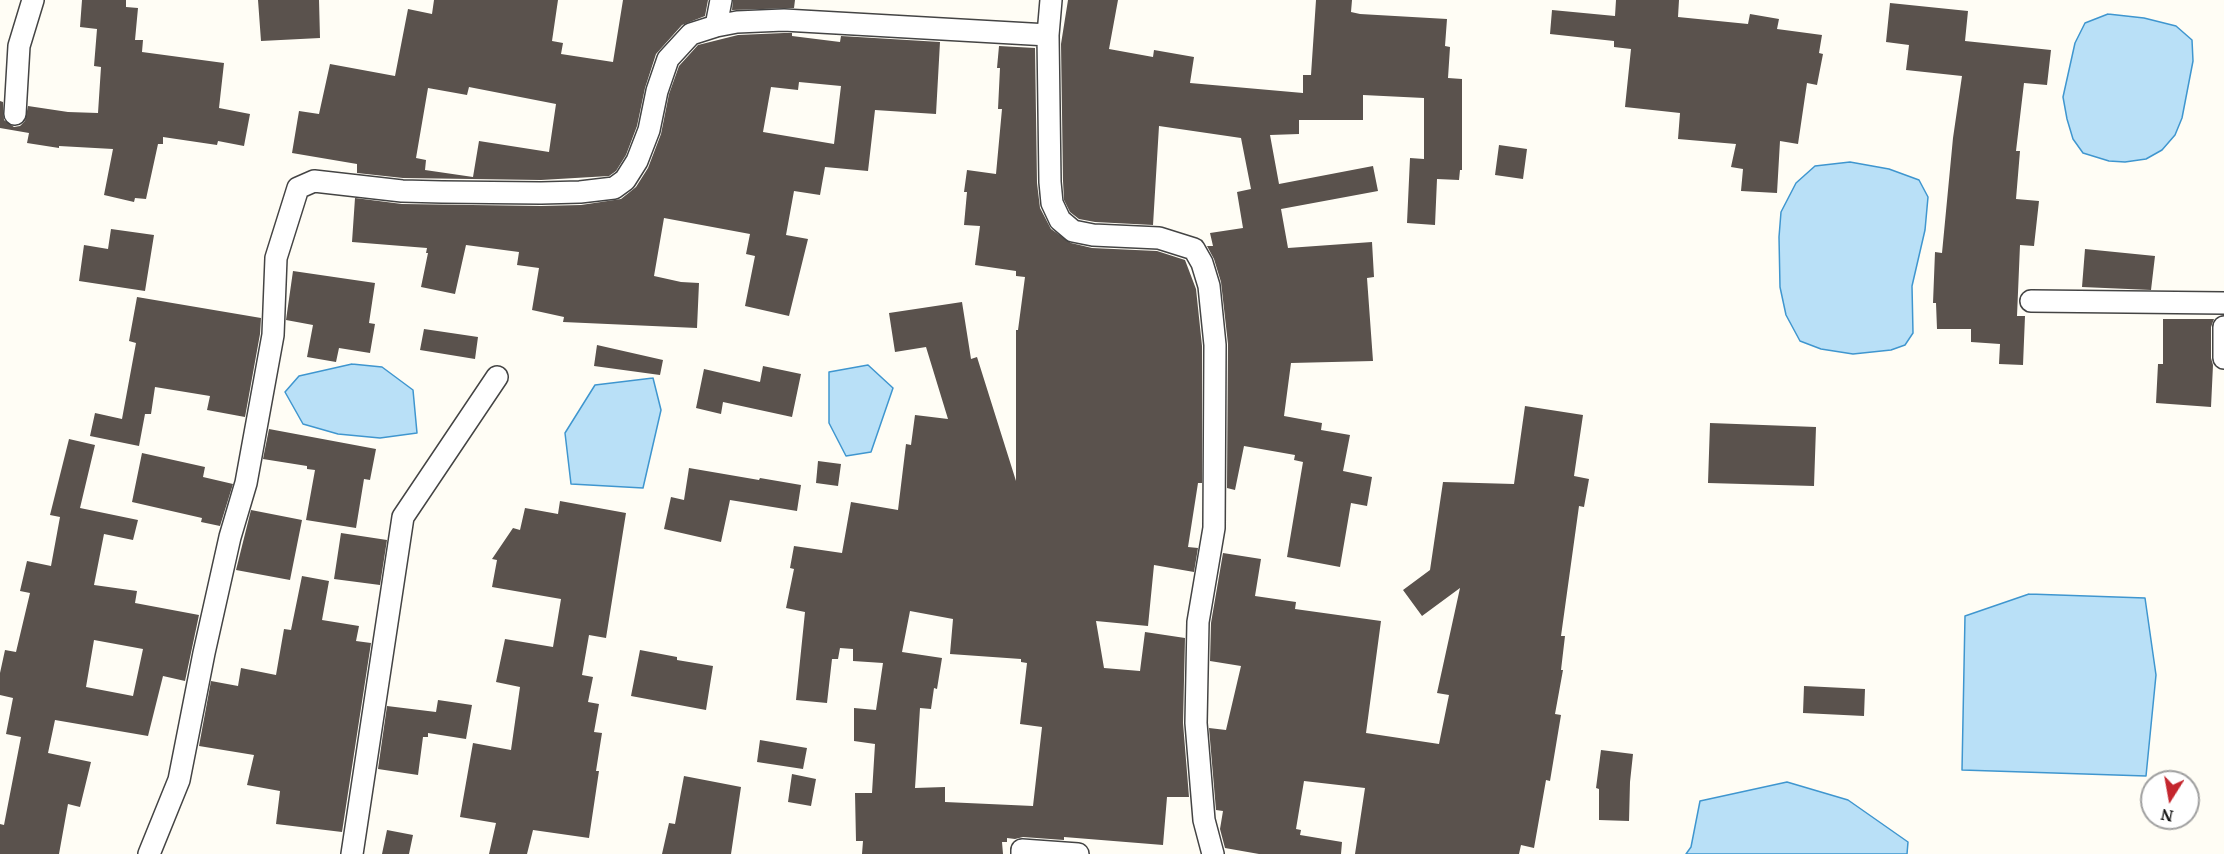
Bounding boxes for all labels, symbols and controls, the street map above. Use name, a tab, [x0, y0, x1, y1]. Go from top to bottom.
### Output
north arrow	[2140, 770, 2200, 830]
text: N	[2159, 804, 2175, 828]

